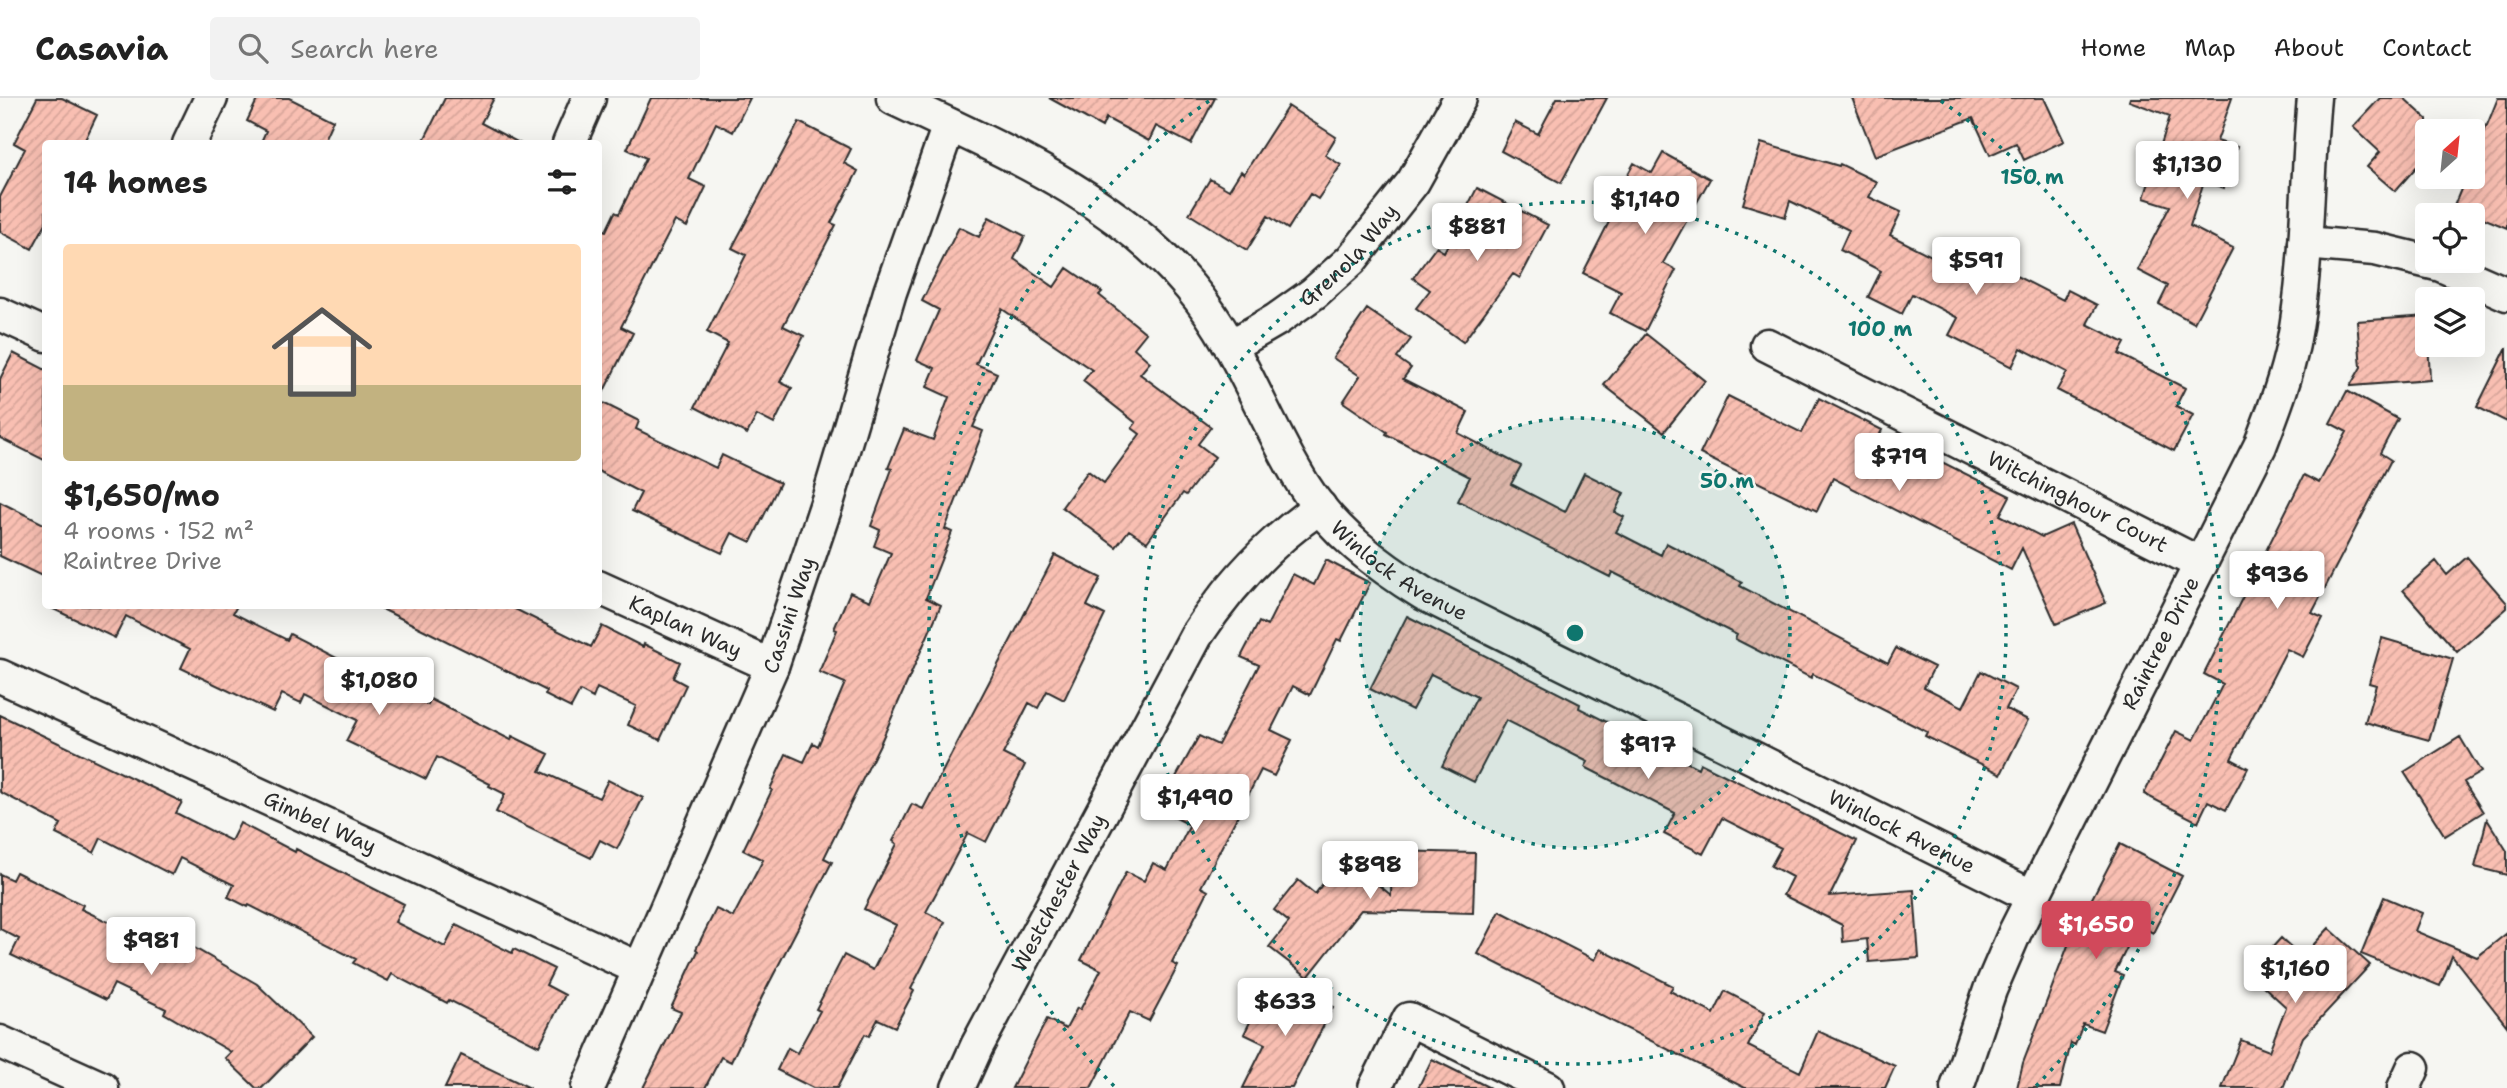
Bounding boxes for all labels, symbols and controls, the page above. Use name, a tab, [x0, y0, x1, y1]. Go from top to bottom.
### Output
search box	[210, 17, 700, 80]
text: Casavia	[35, 26, 168, 71]
icon: search	[234, 29, 272, 67]
text: Search here	[290, 31, 439, 66]
text: Home	[2080, 32, 2146, 64]
text: Map	[2184, 32, 2236, 64]
text: About	[2274, 32, 2344, 64]
text: Contact	[2382, 32, 2472, 64]
north arrow	[2415, 119, 2485, 189]
map controls	[2415, 119, 2485, 357]
pin: $1,130	[2130, 141, 2244, 201]
text: $1,130	[2152, 149, 2222, 179]
text: 14 homes	[63, 162, 208, 203]
icon: filters	[543, 163, 581, 201]
text: 150 m	[2000, 163, 2064, 191]
pin: $1,140	[1588, 176, 1702, 236]
text: $1,140	[1610, 184, 1680, 214]
street label: Grenola Way	[1294, 198, 1404, 313]
button: locate	[2415, 203, 2485, 273]
pin: $881	[1436, 204, 1518, 263]
text: $881	[1448, 211, 1506, 241]
pin: $591	[1935, 238, 2017, 297]
text: $591	[1948, 245, 2004, 275]
button: layers	[2415, 287, 2485, 357]
icon: home	[259, 289, 385, 415]
text: 100 m	[1848, 315, 1912, 343]
pin: $719	[1858, 434, 1940, 493]
text: $719	[1871, 441, 1927, 471]
street label: Witchinghour Court	[1983, 444, 2173, 559]
text: 50 m	[1700, 467, 1754, 495]
text: $1,650/mo	[63, 475, 220, 516]
street label: Winlock Avenue	[1324, 514, 1472, 627]
text: 4 rooms · 152 m²	[63, 516, 254, 546]
text: Raintree Drive	[63, 546, 222, 576]
pin: $936	[2236, 552, 2318, 611]
street label: Cassini Way	[756, 553, 822, 678]
text: $936	[2245, 559, 2309, 589]
street label: Raintree Drive	[2115, 572, 2206, 714]
street label: Kaplan Way	[624, 589, 746, 665]
centre of rings	[1563, 621, 1587, 645]
pin: $1,080	[322, 658, 436, 717]
text: $1,080	[340, 665, 418, 695]
pin: $917	[1607, 722, 1689, 781]
text: $917	[1620, 729, 1676, 759]
pin: $1,490	[1138, 774, 1252, 834]
text: $1,490	[1157, 782, 1234, 812]
street label: Winlock Avenue	[1823, 783, 1980, 880]
street label: Gimbel Way	[259, 785, 381, 861]
street label: Westchester Way	[1005, 809, 1113, 977]
pin: $898	[1329, 842, 1411, 901]
text: $898	[1338, 849, 1402, 879]
pin: $1,650	[2039, 902, 2153, 961]
text: $1,650	[2058, 909, 2134, 939]
pin: $981	[110, 918, 192, 977]
text: $981	[122, 925, 180, 955]
pin: $1,160	[2238, 946, 2352, 1005]
text: $1,160	[2260, 953, 2330, 983]
pin: $633	[1244, 978, 1326, 1038]
text: $633	[1254, 986, 1316, 1016]

